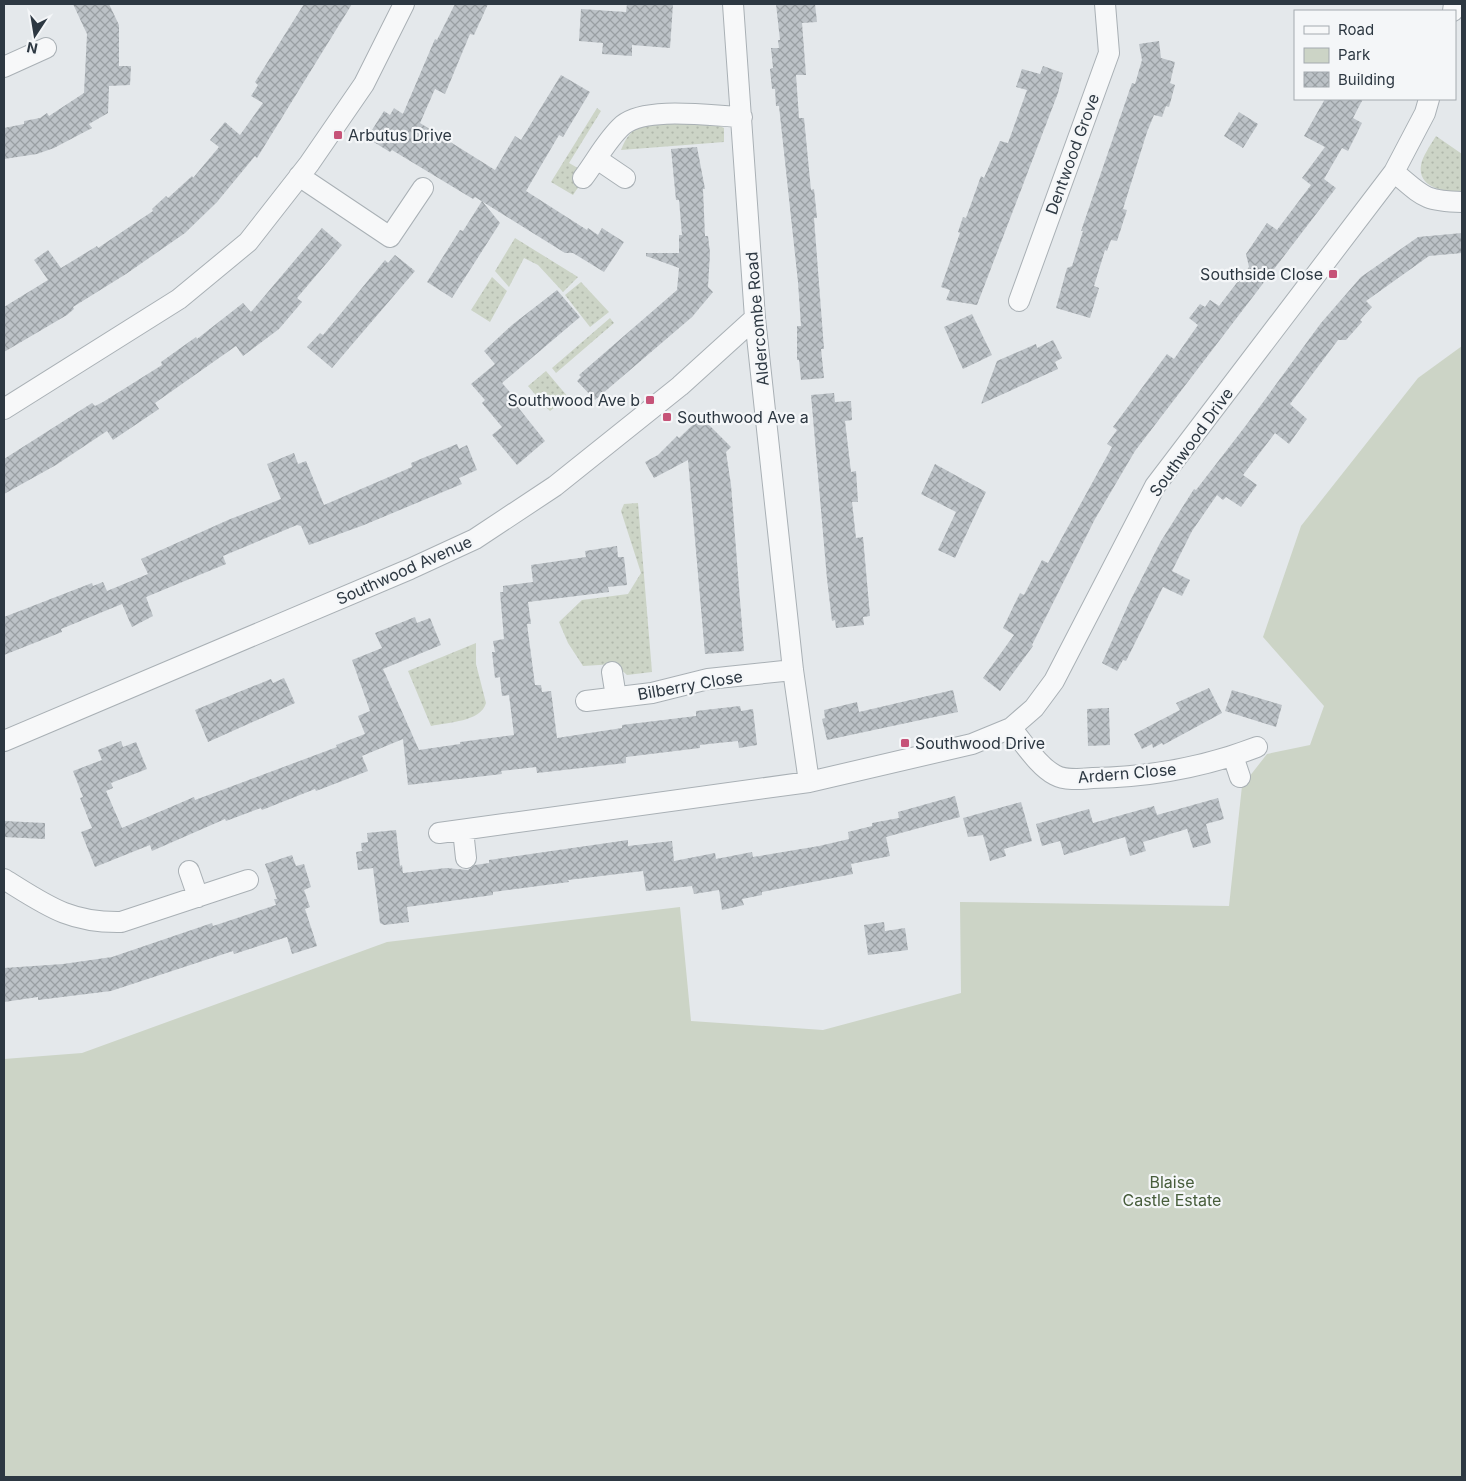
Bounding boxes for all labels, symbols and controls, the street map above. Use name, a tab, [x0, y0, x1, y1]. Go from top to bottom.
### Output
north arrow	[10, 10, 60, 60]
legend	[1294, 10, 1456, 100]
text: Road	[1338, 20, 1374, 39]
text: N	[25, 39, 39, 58]
text: Park	[1338, 45, 1371, 64]
text: Building	[1338, 70, 1395, 89]
street label: Dentwood Grove	[1041, 91, 1103, 217]
place label: Arbutus Drive	[348, 125, 452, 145]
marker: Arbutus Drive	[332, 129, 344, 141]
street label: Aldercombe Road	[741, 251, 773, 387]
place label: Southside Close	[1200, 264, 1323, 284]
marker: Southside Close	[1327, 268, 1339, 280]
street label: Southwood Drive	[1145, 384, 1237, 500]
place label: Southwood Ave b	[507, 390, 640, 410]
marker: Southwood Ave b	[644, 394, 656, 406]
place label: Southwood Ave a	[677, 407, 809, 427]
marker: Southwood Ave a	[661, 411, 673, 423]
street label: Southwood Avenue	[333, 531, 475, 609]
street label: Bilberry Close	[636, 666, 744, 704]
place label: Southwood Drive	[915, 733, 1045, 753]
marker: Southwood Drive	[899, 737, 911, 749]
street label: Ardern Close	[1077, 759, 1177, 787]
park label: Blaise Castle Estate	[1123, 1172, 1221, 1210]

